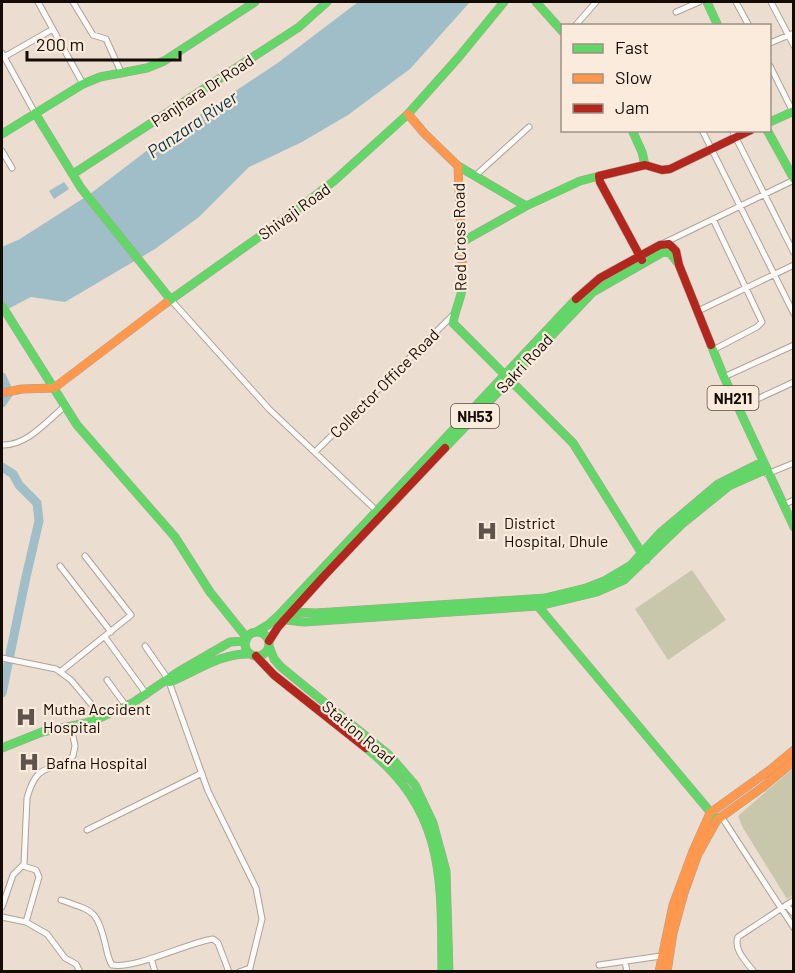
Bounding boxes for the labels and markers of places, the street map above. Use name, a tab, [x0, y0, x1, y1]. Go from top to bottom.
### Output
place label: District Hospital, Dhule	[504, 513, 608, 550]
hospital icon: District Hospital, Dhule	[475, 519, 499, 543]
place label: Mutha Accident Hospital	[43, 699, 151, 736]
hospital icon: Mutha Accident Hospital	[14, 705, 38, 729]
hospital icon: Bafna Hospital	[17, 750, 41, 774]
place label: Bafna Hospital	[46, 753, 147, 772]

